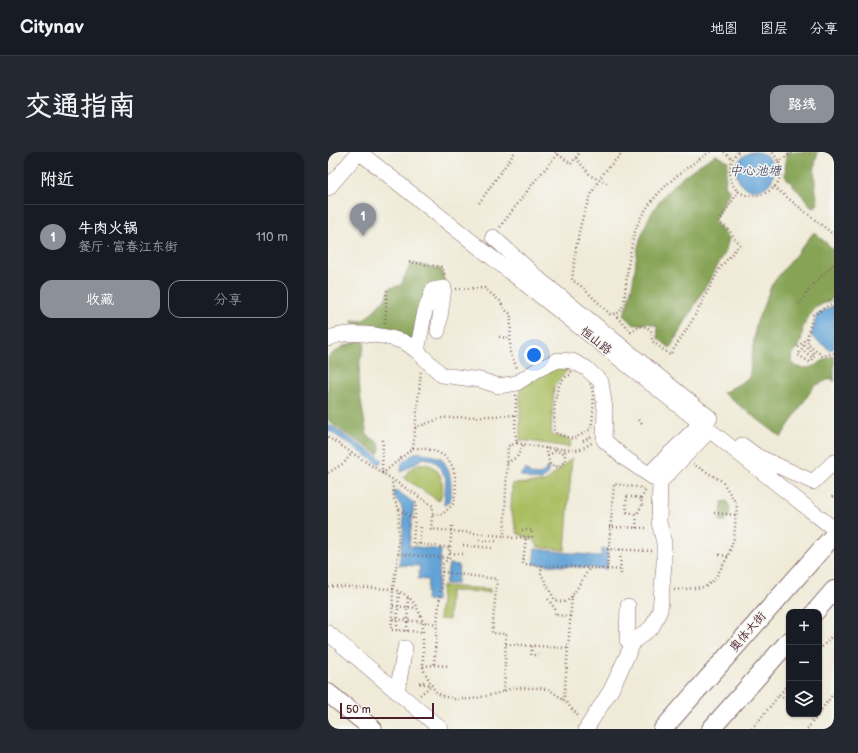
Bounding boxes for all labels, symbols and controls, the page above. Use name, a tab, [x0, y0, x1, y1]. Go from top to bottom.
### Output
text: Citynav	[20, 16, 84, 39]
text: 地图	[710, 20, 738, 37]
text: 图层	[760, 20, 788, 37]
text: 分享	[810, 20, 838, 37]
button: 路线	[770, 85, 834, 123]
text: 交通指南	[24, 90, 136, 123]
water label: 中心池塘	[729, 163, 783, 179]
text: 附近	[40, 170, 74, 190]
pin: 1	[350, 203, 376, 236]
text: 牛肉火锅	[78, 219, 138, 238]
text: 1	[50, 229, 56, 245]
text: 110 m	[256, 229, 288, 245]
text: 餐厅 · 富春江东街	[78, 239, 177, 255]
button: 收藏	[40, 280, 160, 318]
button: 分享	[168, 280, 288, 318]
street label: 恒山路	[577, 324, 615, 358]
your location	[524, 345, 544, 365]
street label: 奥体大街	[727, 609, 769, 655]
map controls	[786, 609, 822, 717]
button: +	[786, 609, 822, 645]
button: −	[786, 645, 822, 681]
button: layers	[786, 681, 822, 717]
scale bar	[340, 701, 434, 720]
text: 50 m	[346, 703, 371, 716]

